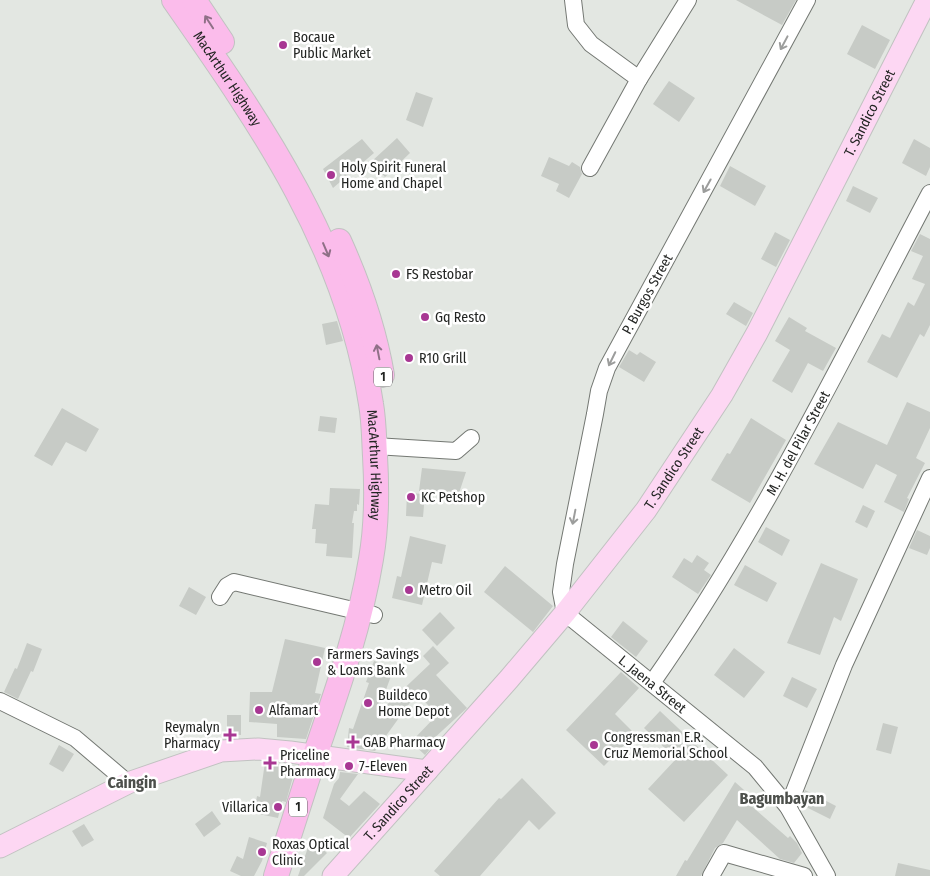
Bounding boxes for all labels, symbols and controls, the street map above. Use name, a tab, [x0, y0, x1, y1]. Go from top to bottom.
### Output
one-way arrow	[204, 16, 214, 30]
street label: MacArthur Highway	[189, 28, 265, 130]
place label: Bocaue Public Market	[293, 29, 371, 62]
one-way arrow	[779, 35, 788, 50]
marker: Bocaue Public Market	[277, 39, 289, 51]
street label: T. Sandico Street	[841, 66, 899, 159]
place label: Holy Spirit Funeral Home and Chapel	[341, 159, 447, 192]
marker: Holy Spirit Funeral Home and Chapel	[325, 169, 337, 181]
one-way arrow	[702, 178, 711, 193]
one-way arrow	[322, 242, 331, 257]
street label: P. Burgos Street	[618, 251, 677, 337]
place label: FS Restobar	[406, 266, 473, 283]
marker: FS Restobar	[390, 268, 402, 280]
place label: Gq Resto	[435, 309, 486, 326]
marker: Gq Resto	[419, 311, 431, 323]
one-way arrow	[373, 344, 382, 360]
place label: R10 Grill	[419, 350, 467, 367]
one-way arrow	[607, 351, 616, 366]
marker: R10 Grill	[403, 352, 415, 364]
road number: 1	[374, 368, 392, 387]
street label: M. H. del Pilar Street	[763, 388, 834, 498]
street label: MacArthur Highway	[363, 409, 384, 521]
street label: T. Sandico Street	[641, 424, 708, 513]
place label: KC Petshop	[421, 489, 485, 506]
marker: KC Petshop	[405, 491, 417, 503]
one-way arrow	[569, 508, 579, 524]
place label: Metro Oil	[419, 582, 472, 599]
marker: Metro Oil	[403, 584, 415, 596]
place label: Farmers Savings & Loans Bank	[327, 646, 419, 679]
street label: L. Jaena Street	[615, 652, 690, 717]
marker: Farmers Savings & Loans Bank	[311, 656, 323, 668]
place label: Buildeco Home Depot	[378, 687, 450, 720]
marker: Buildeco Home Depot	[362, 697, 374, 709]
place label: Alfamart	[269, 702, 318, 719]
marker: Alfamart	[253, 704, 265, 716]
place label: Reymalyn Pharmacy	[164, 719, 221, 752]
marker: Reymalyn Pharmacy	[224, 729, 236, 741]
place label: Congressman E.R. Cruz Memorial School	[604, 729, 728, 762]
place label: GAB Pharmacy	[363, 734, 446, 751]
marker: GAB Pharmacy	[347, 736, 359, 748]
marker: Congressman E.R. Cruz Memorial School	[588, 739, 600, 751]
place label: Priceline Pharmacy	[280, 747, 337, 780]
marker: Priceline Pharmacy	[264, 757, 276, 769]
place label: 7-Eleven	[359, 758, 407, 775]
marker: 7-Eleven	[343, 760, 355, 772]
street label: T. Sandico Street	[361, 762, 437, 844]
district label: Caingin	[107, 773, 157, 792]
district label: Bagumbayan	[740, 789, 824, 808]
road number: 1	[289, 798, 307, 816]
place label: Villarica	[222, 799, 268, 816]
marker: Villarica	[272, 801, 284, 813]
place label: Roxas Optical Clinic	[272, 836, 350, 869]
marker: Roxas Optical Clinic	[256, 846, 268, 858]

